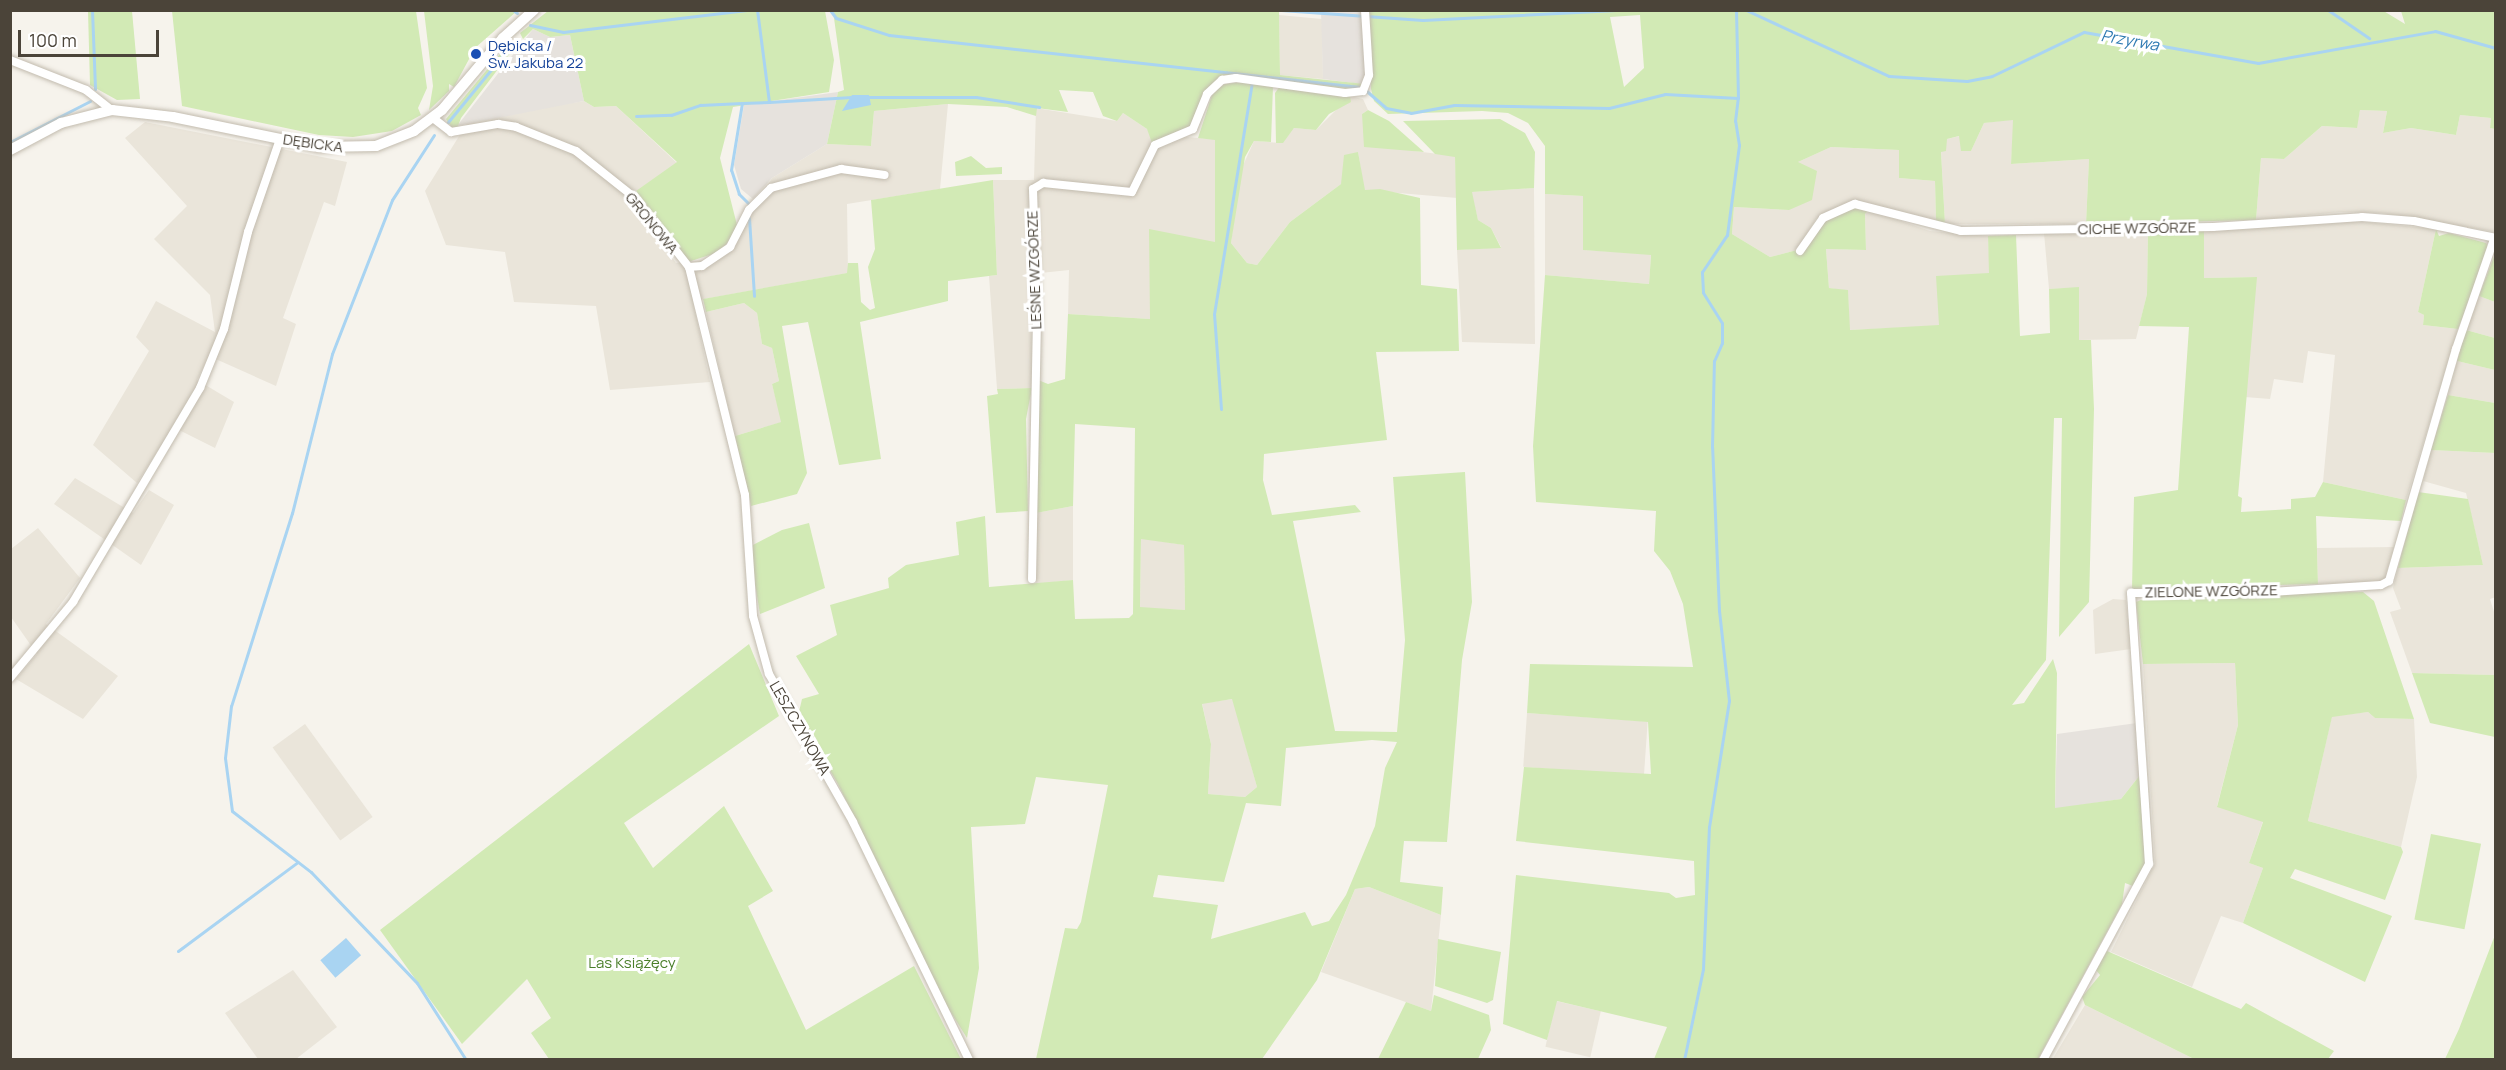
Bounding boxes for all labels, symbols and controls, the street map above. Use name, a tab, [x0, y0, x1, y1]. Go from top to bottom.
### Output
scale bar	[21, 18, 162, 56]
water label: Przyrwa	[2100, 25, 2160, 55]
text: 100 m	[29, 28, 77, 52]
place label: Dębicka / Św. Jakuba 22	[488, 36, 583, 71]
marker: Dębicka / Św. Jakuba 22	[469, 47, 483, 61]
street label: DĘBICKA	[282, 130, 344, 156]
street label: GRONOWA	[622, 189, 682, 257]
street label: LEŚNE WZGÓRZE	[1023, 210, 1045, 330]
street label: CICHE WZGÓRZE	[2078, 218, 2196, 238]
street label: ZIELONE WZGÓRZE	[2144, 581, 2278, 601]
street label: LESZCZYNOWA	[766, 678, 834, 778]
park label: Las Książęcy	[588, 954, 676, 972]

